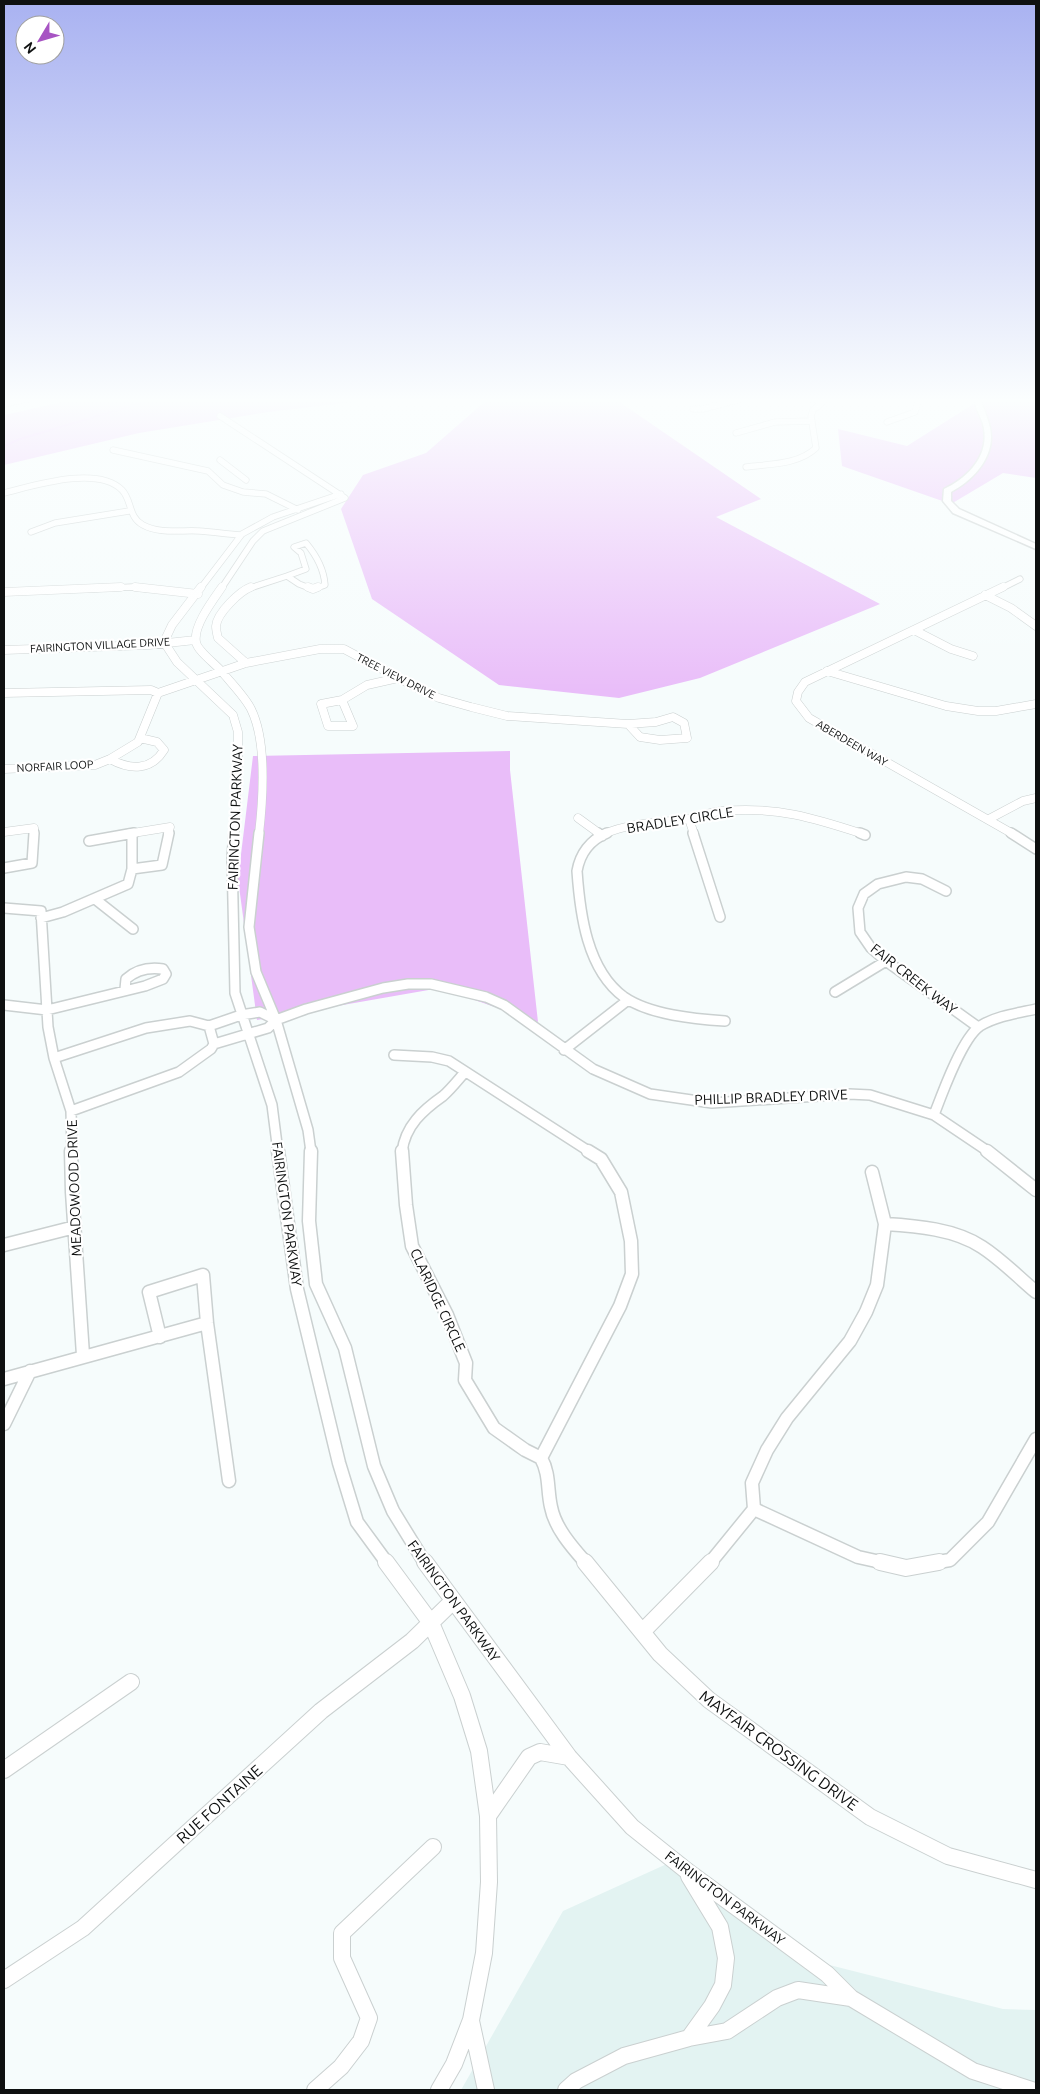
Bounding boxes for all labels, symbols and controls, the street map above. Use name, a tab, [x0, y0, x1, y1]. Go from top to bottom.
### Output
north arrow	[15, 15, 65, 65]
text: N	[20, 39, 39, 57]
street label: FAIRINGTON VILLAGE DRIVE	[30, 635, 170, 655]
street label: TREE VIEW DRIVE	[354, 651, 438, 701]
street label: ABERDEEN WAY	[814, 718, 890, 769]
street label: FAIRINGTON PARKWAY	[224, 744, 246, 890]
street label: NORFAIR LOOP	[16, 758, 94, 774]
street label: BRADLEY CIRCLE	[626, 804, 735, 836]
street label: FAIR CREEK WAY	[868, 940, 960, 1018]
street label: PHILLIP BRADLEY DRIVE	[694, 1086, 848, 1108]
street label: MEADOWOOD DRIVE	[64, 1119, 84, 1257]
street label: FAIRINGTON PARKWAY	[269, 1141, 305, 1287]
street label: CLARIDGE CIRCLE	[407, 1246, 469, 1354]
street label: FAIRINGTON PARKWAY	[405, 1537, 503, 1665]
street label: MAYFAIR CROSSING DRIVE	[696, 1686, 862, 1814]
street label: RUE FONTAINE	[173, 1761, 265, 1847]
street label: FAIRINGTON PARKWAY	[662, 1848, 788, 1948]

